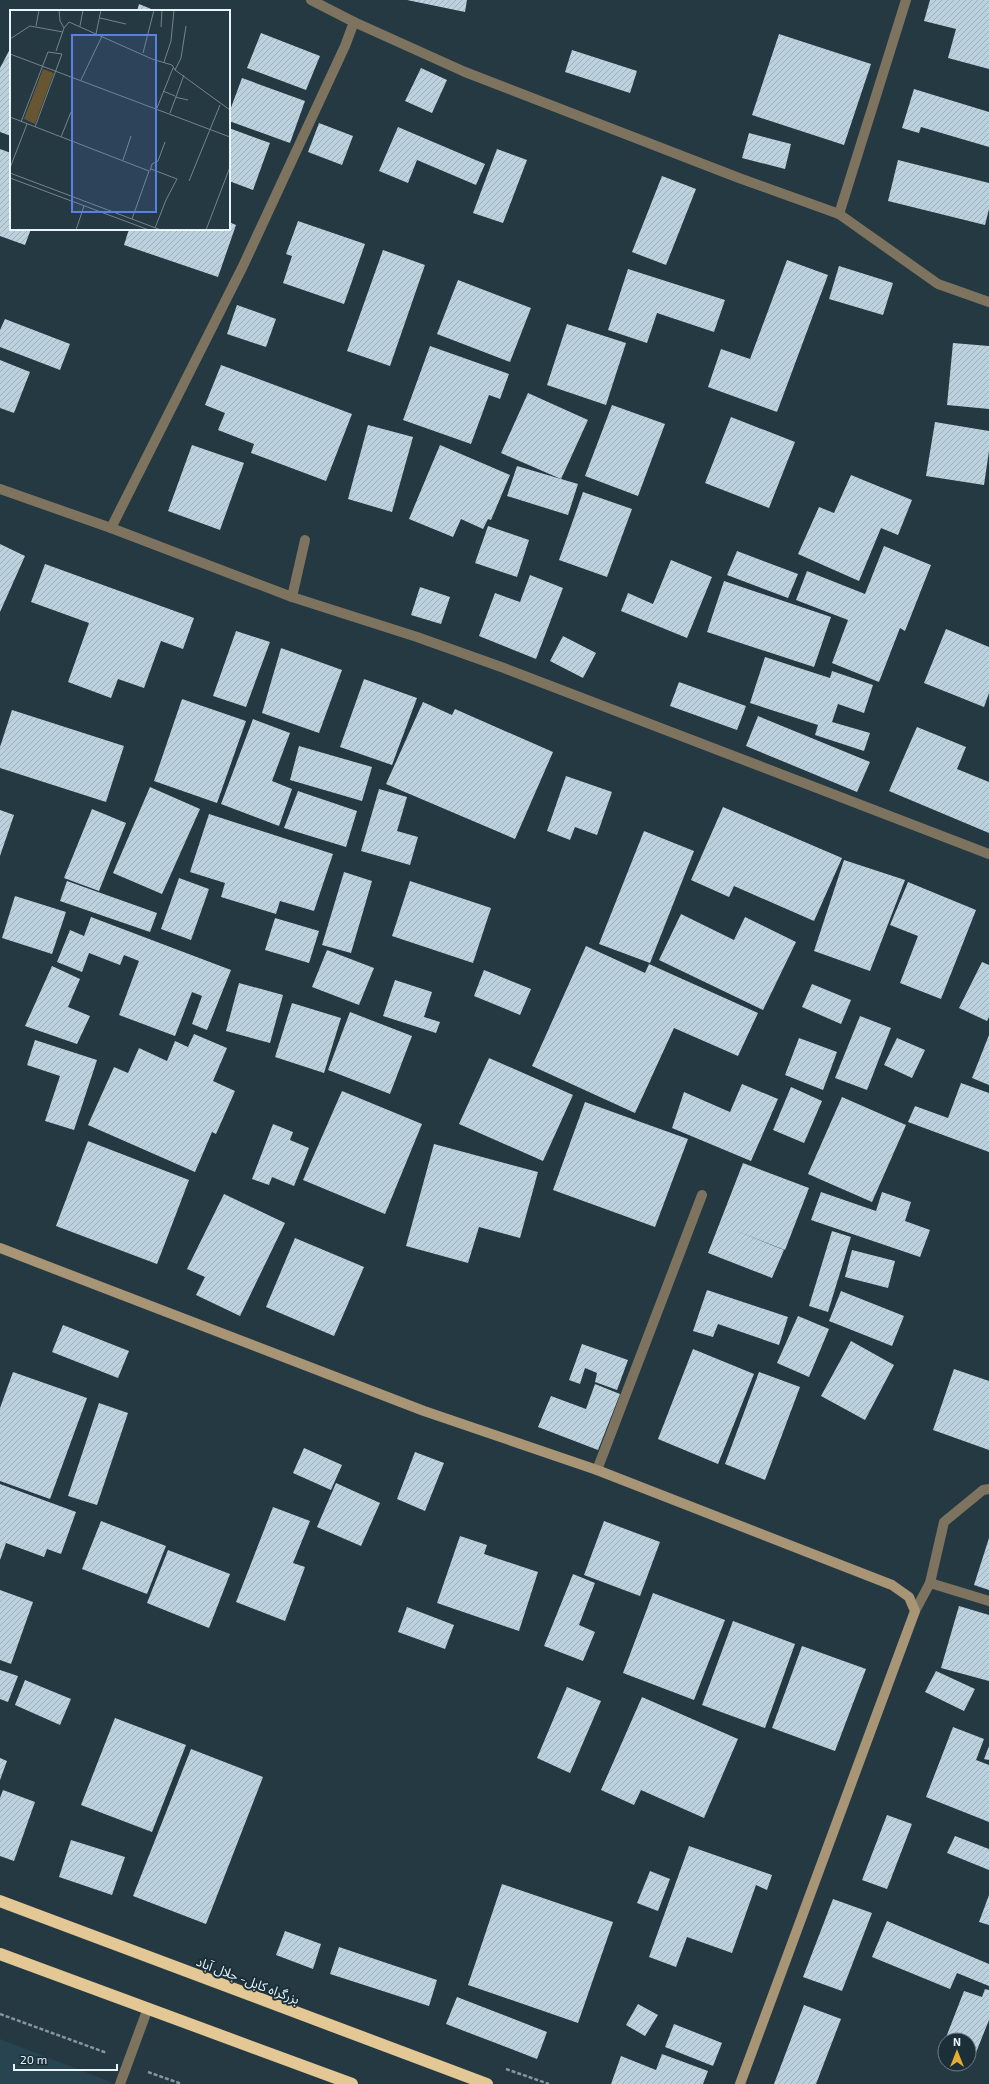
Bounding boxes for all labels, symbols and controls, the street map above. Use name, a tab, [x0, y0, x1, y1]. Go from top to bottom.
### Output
inset map	[10, 10, 230, 230]
street label: بزرگراه کابل- جلال آباد	[194, 1953, 302, 2008]
north arrow	[937, 2032, 977, 2072]
text: N	[953, 2035, 961, 2048]
scale bar	[14, 2046, 117, 2072]
text: 20 m	[20, 2052, 47, 2066]

